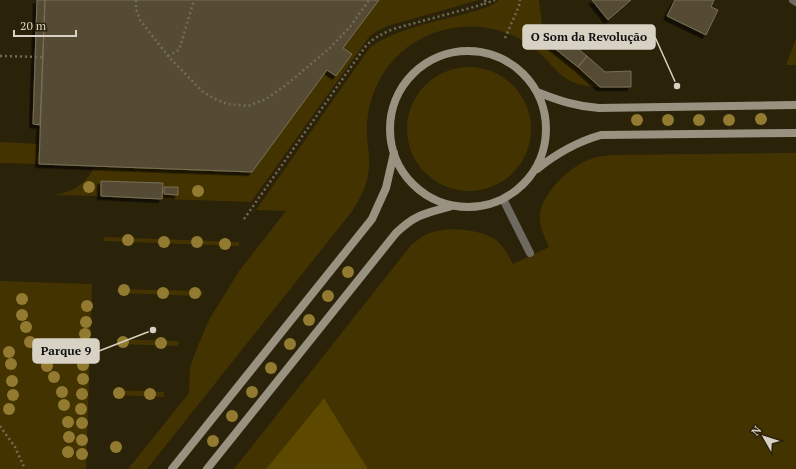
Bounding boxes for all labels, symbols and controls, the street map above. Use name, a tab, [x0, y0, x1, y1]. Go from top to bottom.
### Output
scale bar	[14, 12, 76, 38]
text: 20 m	[20, 18, 47, 33]
callout: O Som da Revolução	[523, 25, 655, 49]
text: O Som da Revolução	[531, 29, 647, 44]
callout: Parque 9	[33, 339, 99, 363]
text: Parque 9	[41, 343, 91, 358]
north arrow	[744, 417, 784, 457]
text: N	[748, 423, 765, 438]

